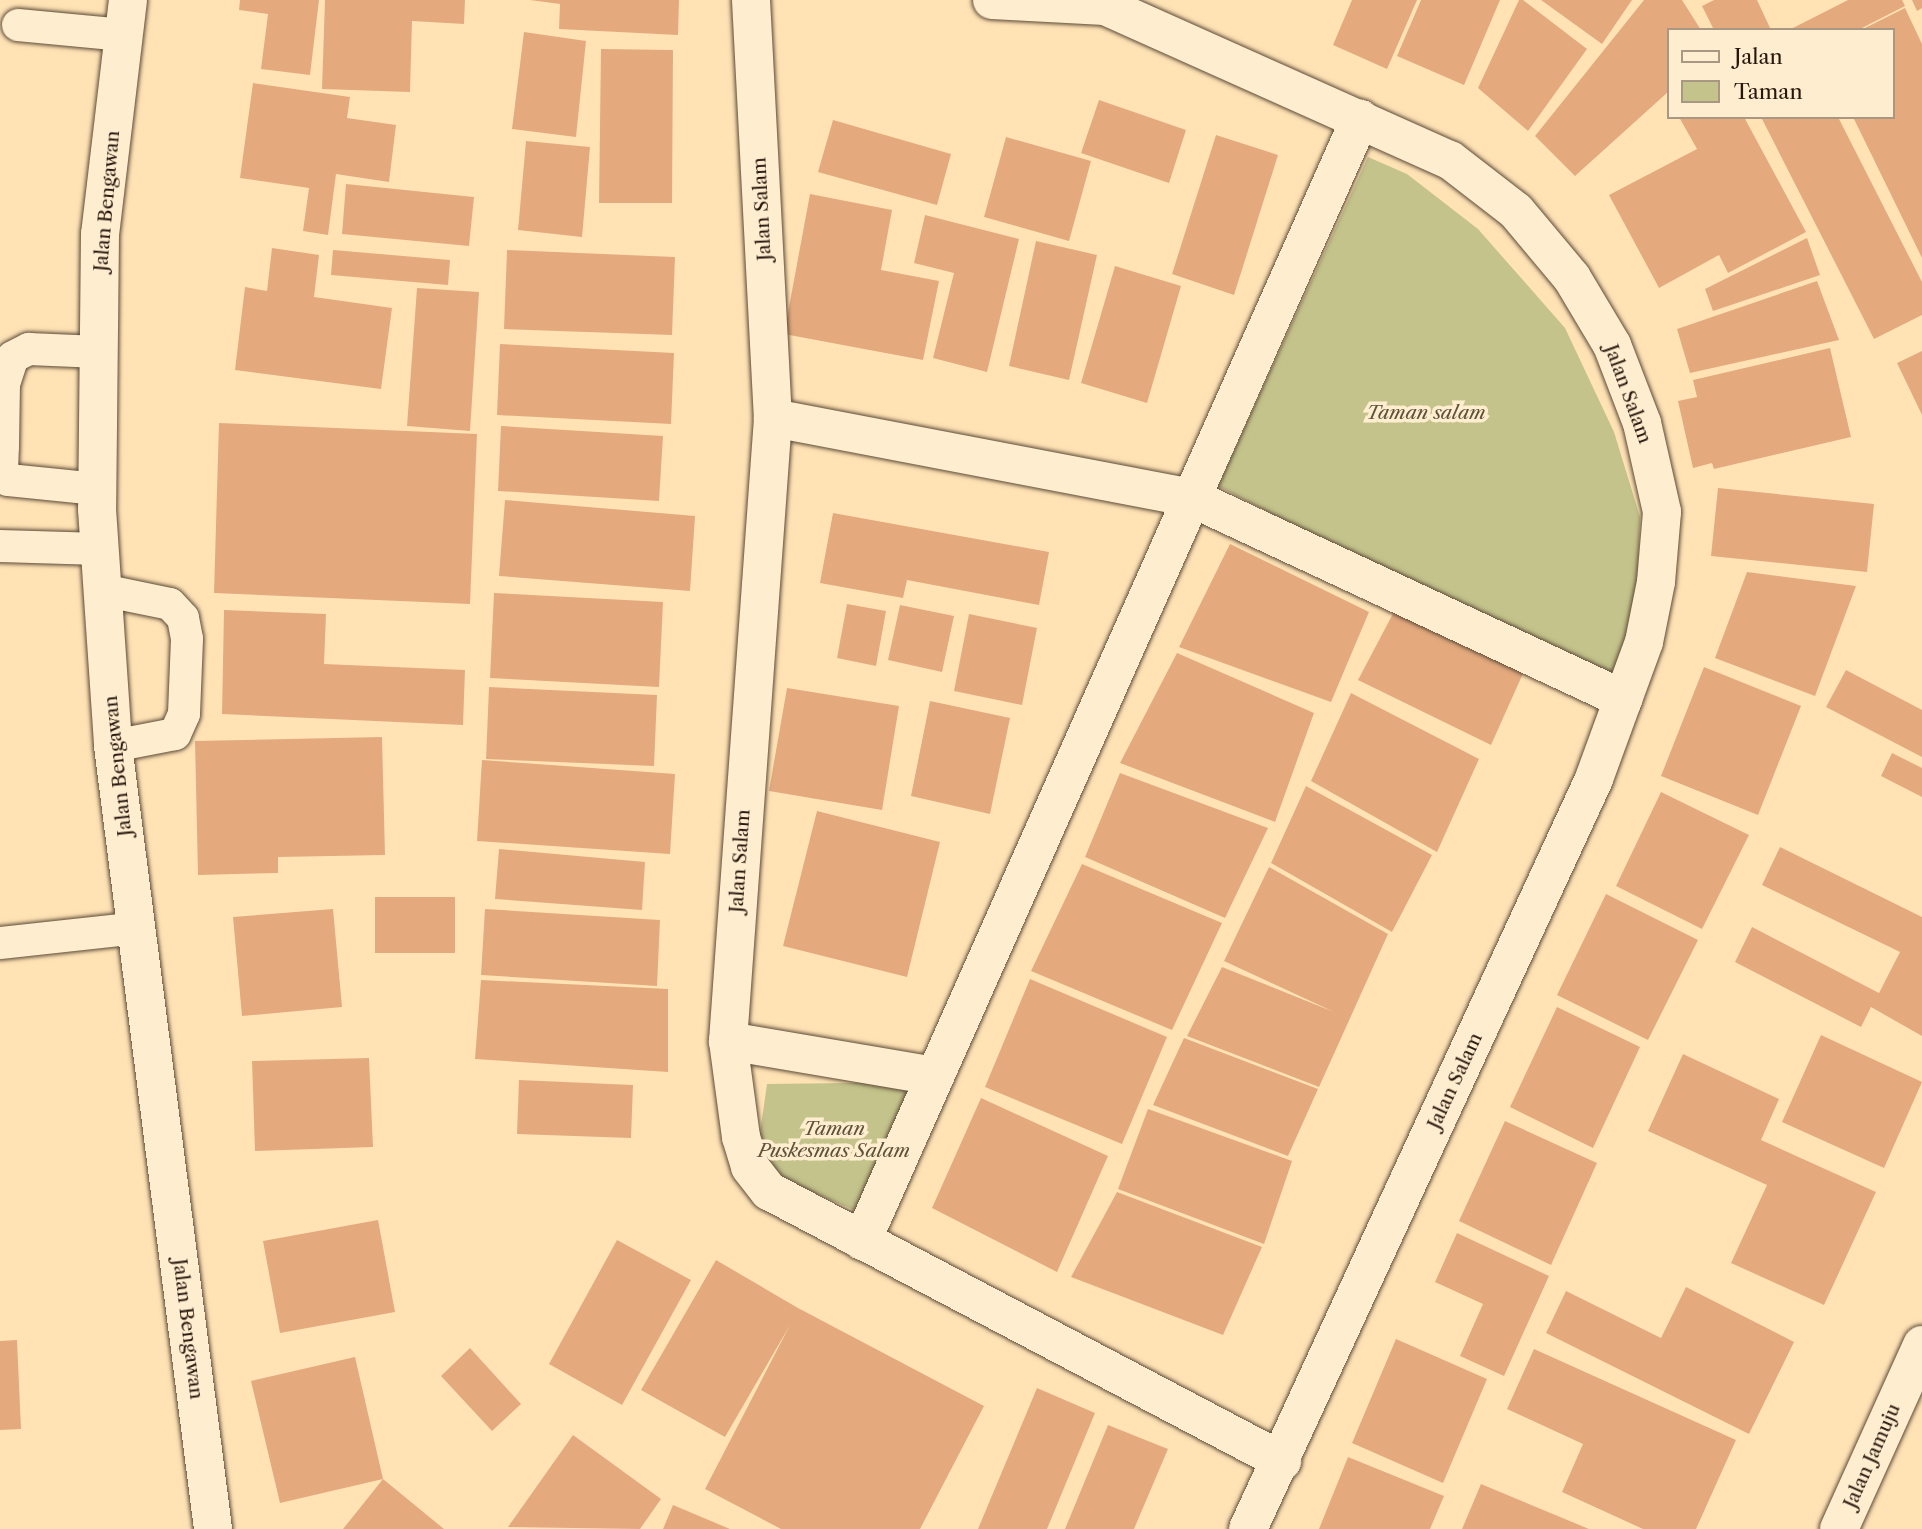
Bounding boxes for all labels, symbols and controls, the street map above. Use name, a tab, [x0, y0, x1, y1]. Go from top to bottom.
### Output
legend	[1666, 28, 1894, 119]
text: Jalan	[1734, 44, 1783, 69]
text: Taman	[1734, 79, 1803, 104]
street label: Jalan Bengawan	[89, 130, 125, 272]
street label: Jalan Salam	[748, 157, 776, 261]
street label: Jalan Salam	[1600, 341, 1656, 447]
park label: Taman salam	[1366, 402, 1486, 424]
street label: Jalan Bengawan	[99, 694, 137, 838]
street label: Jalan Salam	[725, 808, 755, 914]
street label: Jalan Salam	[1423, 1029, 1487, 1133]
park label: Taman Puskesmas Salam	[758, 1118, 910, 1162]
street label: Jalan Bengawan	[168, 1257, 208, 1401]
street label: Jalan Jamuju	[1839, 1400, 1905, 1512]

